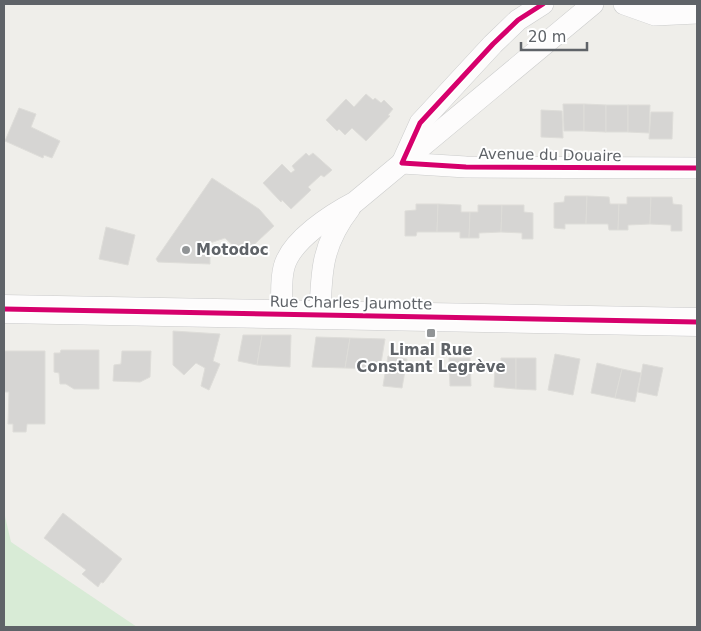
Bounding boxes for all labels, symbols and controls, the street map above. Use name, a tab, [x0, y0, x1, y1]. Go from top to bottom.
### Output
scale bar	[521, 20, 587, 52]
text: 20 m	[528, 28, 566, 46]
street label: Avenue du Douaire	[478, 145, 622, 165]
place label: Motodoc	[196, 241, 269, 259]
marker: Motodoc	[180, 244, 192, 256]
street label: Rue Charles Jaumotte	[270, 293, 432, 313]
marker: Limal Rue Constant Legrève	[425, 327, 437, 339]
place label: Limal Rue Constant Legrève	[356, 341, 506, 376]

